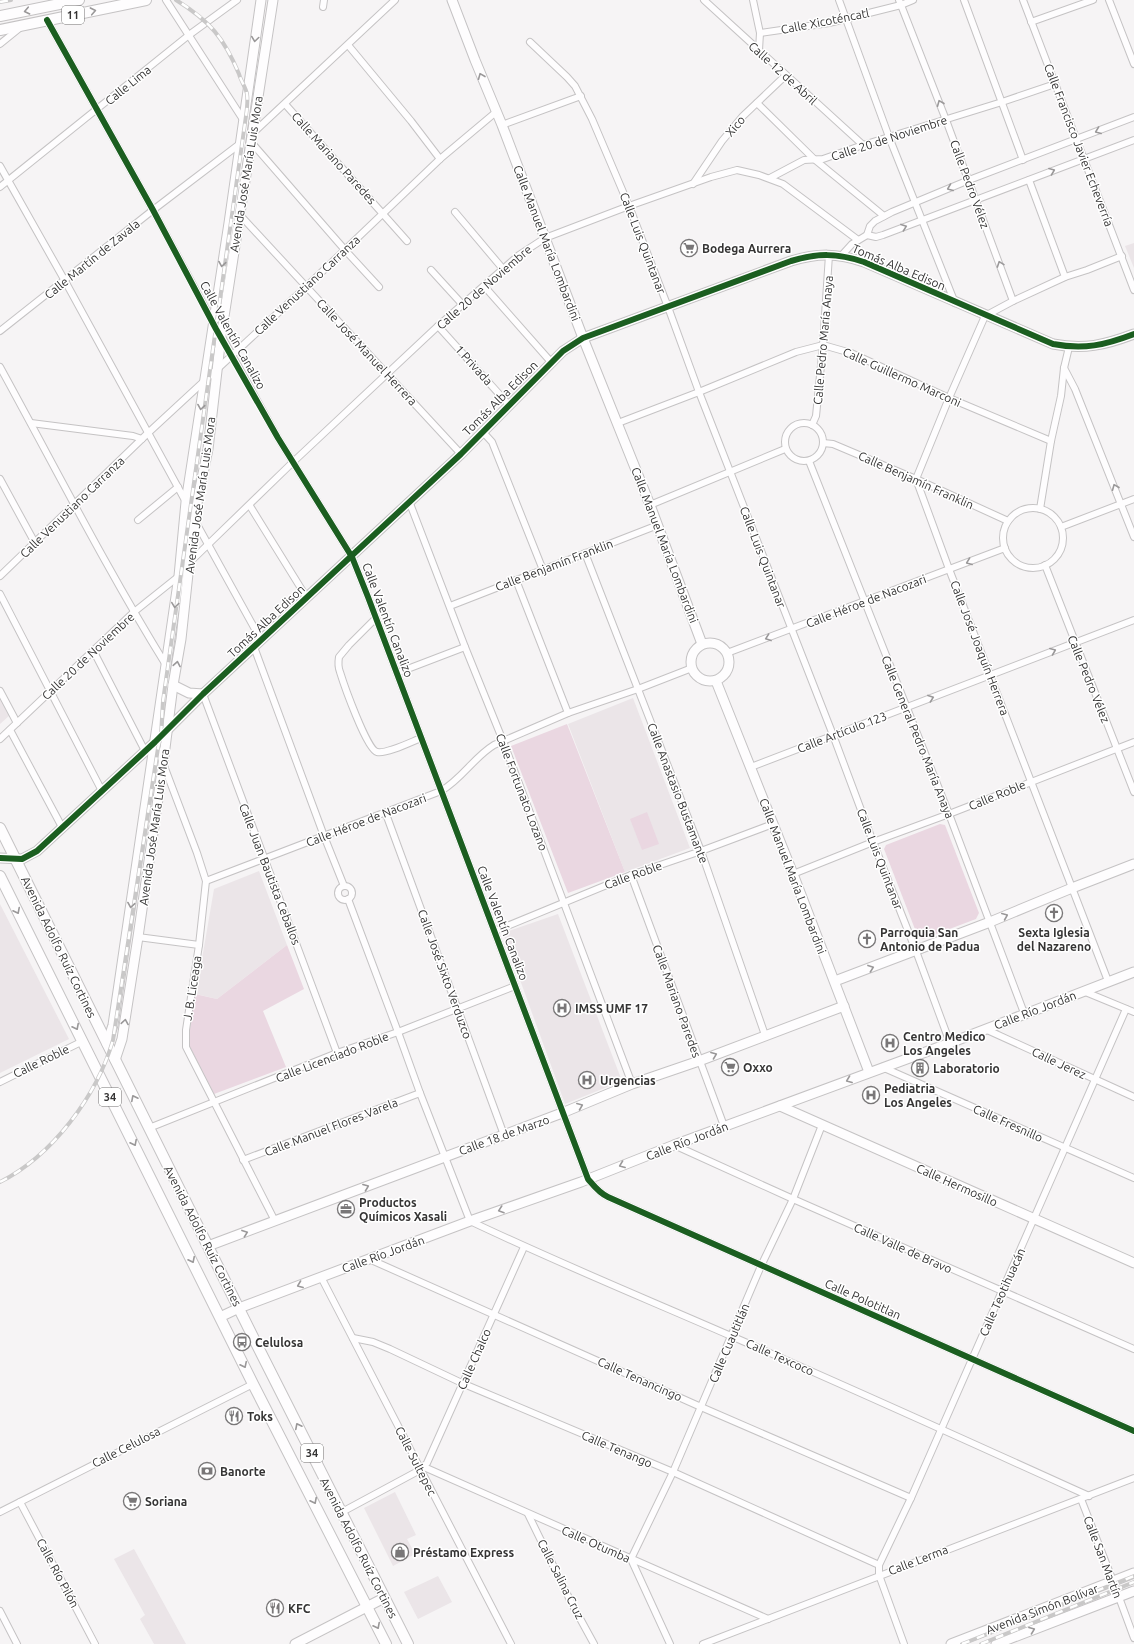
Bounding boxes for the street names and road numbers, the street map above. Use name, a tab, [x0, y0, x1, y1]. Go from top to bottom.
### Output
road number: 11	[62, 6, 84, 24]
street label: Calle Xicoténcatl	[780, 6, 870, 36]
street label: Calle 12 de Abril	[746, 39, 820, 107]
street label: Calle Francisco Javier Echeverría	[1042, 62, 1116, 228]
street label: Calle Lima	[103, 63, 153, 107]
street label: Avenida José María Luis Mora	[227, 95, 265, 253]
street label: Calle Mariano Paredes	[289, 109, 379, 207]
street label: Xico	[723, 113, 747, 139]
street label: Calle 20 de Noviembre	[829, 113, 949, 163]
street label: Calle Pedro Vélez	[948, 138, 992, 230]
street label: Calle Manuel María Lombardini	[511, 163, 583, 323]
street label: Calle Luis Quintanar	[618, 191, 668, 296]
street label: Calle Martín de Zavala	[42, 217, 142, 301]
street label: Calle Venustiano Carranza	[251, 233, 363, 337]
street label: Tomás Alba Edison	[850, 241, 948, 293]
street label: Calle 20 de Noviembre	[434, 242, 534, 332]
street label: Calle Pedro María Anaya	[811, 275, 835, 405]
street label: Calle Valentín Canalizo	[198, 279, 268, 391]
street label: Calle José Manuel Herrera	[314, 296, 420, 408]
street label: 1 Privada	[453, 342, 495, 388]
street label: Calle Guillermo Marconi	[841, 345, 963, 409]
street label: Tomás Alba Edison	[460, 358, 540, 438]
street label: Avenida José María Luis Mora	[183, 416, 217, 574]
street label: Calle Benjamín Franklin	[856, 449, 976, 511]
street label: Calle Venustiano Carranza	[17, 454, 127, 560]
street label: Calle Manuel María Lombardini	[629, 465, 701, 625]
street label: Calle Luis Quintanar	[738, 505, 788, 610]
street label: Calle Benjamín Franklin	[493, 537, 615, 593]
street label: Calle Valentín Canalizo	[360, 561, 416, 679]
street label: Calle Héroe de Nacozari	[804, 572, 928, 630]
street label: Calle José Joaquín Herrera	[948, 579, 1012, 717]
street label: Tomás Alba Edison	[225, 582, 307, 660]
street label: Calle 20 de Noviembre	[39, 610, 137, 702]
street label: Calle Pedro Vélez	[1066, 633, 1113, 725]
street label: Calle General Pedro María Anaya	[879, 654, 957, 820]
street label: Calle Artículo 123	[795, 709, 889, 755]
street label: Calle Anastasio Bustamante	[645, 721, 711, 865]
street label: Calle Fortunato Lozano	[494, 731, 550, 853]
street label: Avenida José María Luis Mora	[137, 748, 171, 906]
street label: Calle Roble	[967, 778, 1027, 812]
street label: Calle Héroe de Nacozari	[304, 791, 428, 849]
street label: Calle Manuel María Lombardini	[757, 796, 829, 956]
street label: Calle Juan Bautista Ceballos	[237, 801, 303, 947]
street label: Calle Luis Quintanar	[855, 807, 905, 912]
street label: Calle Roble	[602, 859, 664, 891]
street label: Calle Valentín Canalizo	[475, 864, 531, 982]
street label: Avenida Adolfo Ruíz Cortines	[19, 874, 99, 1020]
street label: Calle José Sixto Verduzco	[416, 908, 474, 1040]
street label: Calle Mariano Paredes	[650, 943, 704, 1059]
street label: J. B. Liceaga	[180, 955, 204, 1021]
street label: Calle Río Jordán	[992, 988, 1078, 1032]
street label: Calle Licenciado Roble	[274, 1029, 390, 1085]
street label: Calle Roble	[11, 1042, 71, 1080]
street label: Calle Jerez	[1030, 1045, 1089, 1081]
road number: 34	[99, 1088, 121, 1106]
street label: Calle Manuel Flores Varela	[263, 1096, 399, 1158]
street label: Calle Fresnillo	[971, 1102, 1045, 1144]
street label: Calle 18 de Marzo	[457, 1113, 551, 1157]
street label: Calle Río Jordán	[644, 1119, 730, 1163]
street label: Calle Hermosillo	[914, 1161, 1000, 1209]
street label: Avenida Adolfo Ruíz Cortines	[162, 1164, 244, 1308]
street label: Calle Valle de Bravo	[852, 1221, 954, 1275]
street label: Calle Río Jordán	[340, 1233, 426, 1275]
street label: Calle Teotihuacán	[977, 1246, 1027, 1338]
street label: Calle Polotitlan	[823, 1276, 903, 1322]
street label: Calle Cuautitlán	[706, 1301, 752, 1385]
street label: Calle Chalco	[455, 1327, 493, 1391]
street label: Calle Texcoco	[744, 1336, 816, 1378]
street label: Calle Tenancingo	[596, 1355, 684, 1403]
street label: Calle Celulosa	[90, 1424, 162, 1470]
street label: Calle Sultepec	[393, 1424, 439, 1498]
street label: Calle Tenango	[580, 1428, 654, 1470]
road number: 34	[301, 1444, 323, 1462]
street label: Avenida Adolfo Ruíz Cortines	[318, 1476, 400, 1620]
street label: Calle San Martín	[1081, 1514, 1125, 1600]
street label: Calle Otumba	[560, 1523, 632, 1565]
street label: Calle Río Pilón	[34, 1536, 82, 1610]
street label: Calle Salina Cruz	[535, 1537, 587, 1621]
street label: Calle Lerma	[886, 1543, 950, 1577]
street label: Avenida Simón Bolívar	[984, 1581, 1100, 1636]

